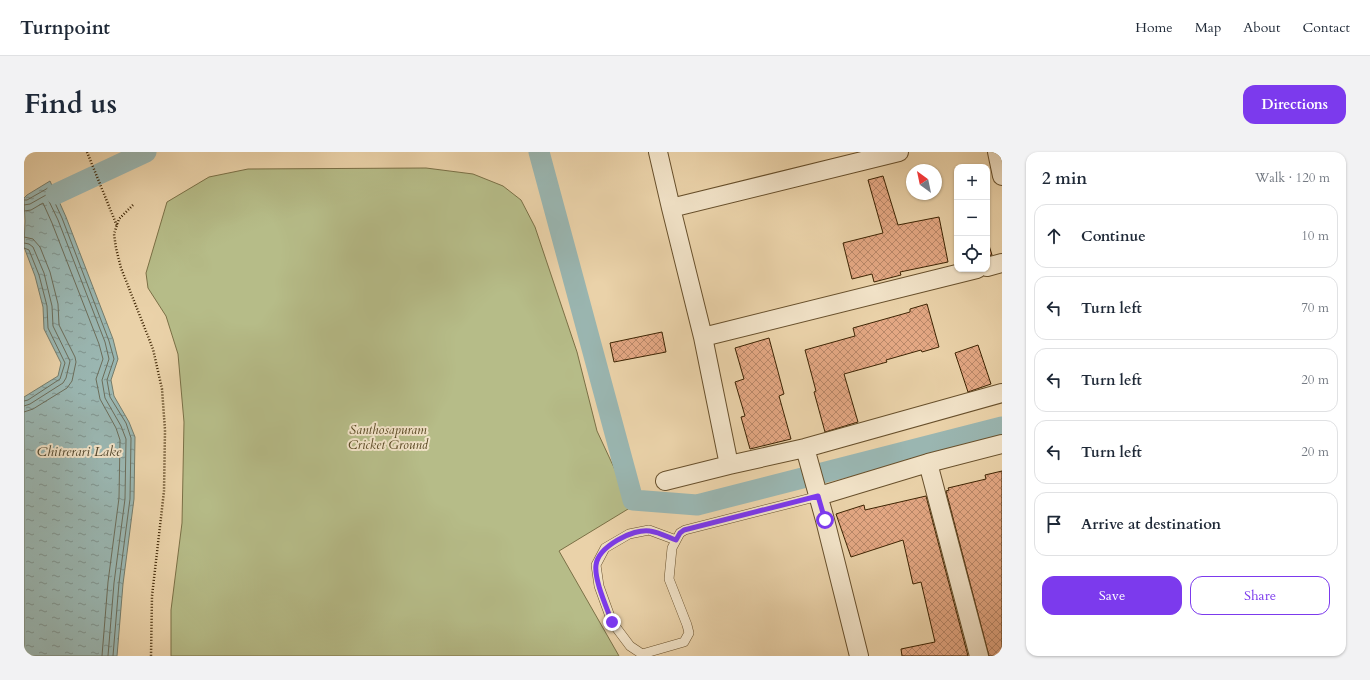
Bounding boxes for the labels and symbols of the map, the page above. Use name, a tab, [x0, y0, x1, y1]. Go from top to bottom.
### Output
north arrow	[906, 164, 942, 200]
park label: Santhosapuram Cricket Ground	[348, 421, 429, 454]
water label: Chitrerari Lake	[37, 442, 122, 461]
route start	[816, 511, 834, 529]
route end	[603, 613, 621, 631]

